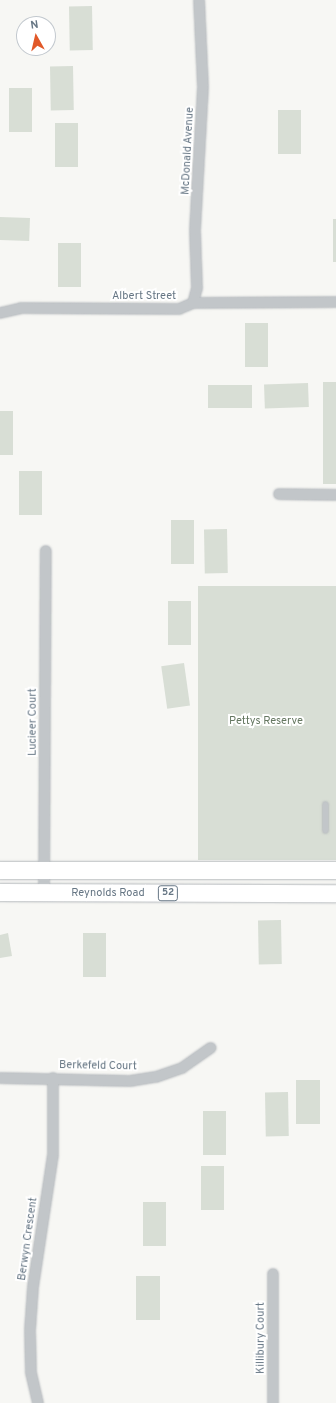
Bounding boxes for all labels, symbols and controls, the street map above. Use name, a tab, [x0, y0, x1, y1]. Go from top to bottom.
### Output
north arrow	[16, 16, 56, 56]
text: N	[30, 18, 39, 33]
street label: McDonald Avenue	[179, 107, 197, 195]
street label: Albert Street	[112, 289, 176, 303]
street label: Lucieer Court	[26, 688, 40, 756]
park label: Pettys Reserve	[229, 714, 303, 728]
road number: 52	[157, 885, 179, 901]
street label: Reynolds Road	[71, 886, 145, 900]
street label: Berkefeld Court	[59, 1059, 137, 1073]
street label: Berwyn Crescent	[16, 1196, 40, 1282]
street label: Killibury Court	[254, 1302, 268, 1374]

